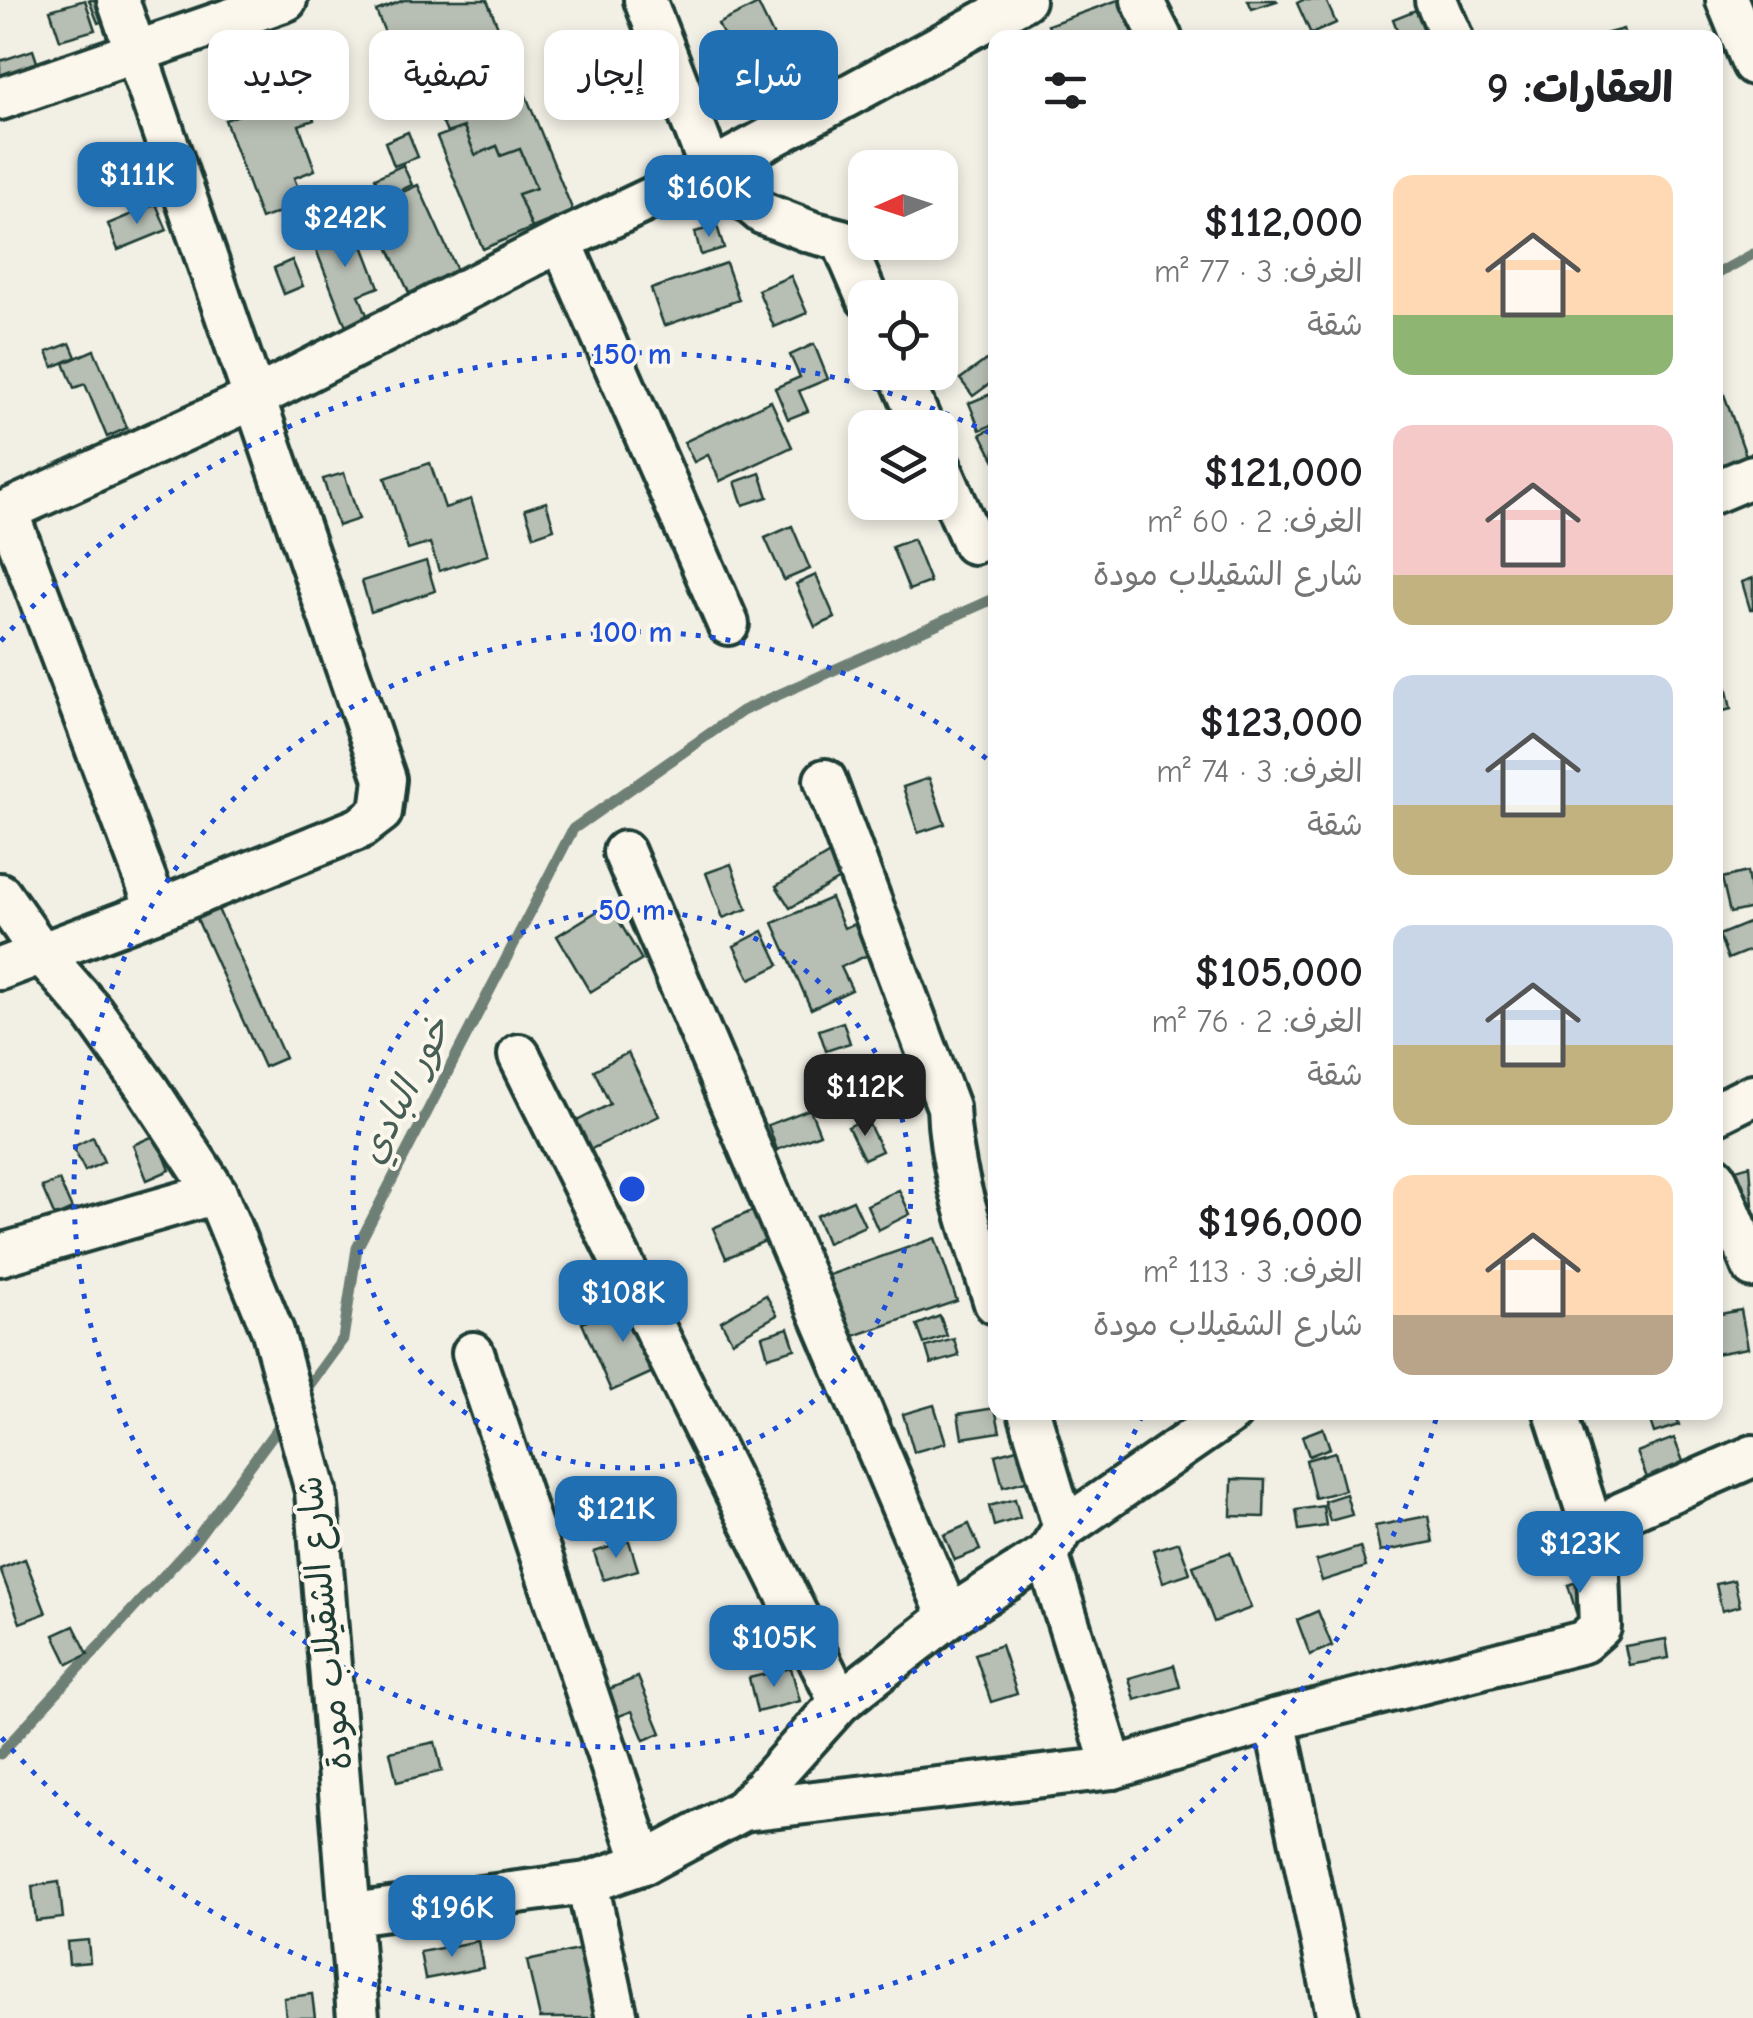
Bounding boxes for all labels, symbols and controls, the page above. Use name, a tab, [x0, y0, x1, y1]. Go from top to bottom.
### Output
chip: جديد	[208, 30, 349, 120]
chip: تصفية	[369, 30, 524, 120]
chip: إيجار	[544, 30, 679, 120]
chip: شراء	[699, 30, 838, 120]
icon: filters	[1038, 63, 1093, 118]
text: العقارات: 9	[1487, 64, 1673, 113]
pin: $111K	[67, 142, 207, 227]
north arrow	[848, 150, 958, 260]
map controls	[848, 150, 958, 520]
pin: $160K	[639, 155, 779, 240]
text: $111K	[99, 156, 175, 193]
text: $160K	[667, 169, 751, 206]
pin: $242K	[275, 185, 415, 270]
text: $112,000	[1204, 198, 1363, 247]
text: $242K	[303, 199, 387, 236]
icon: home	[1473, 215, 1593, 335]
text: الغرف: 3 · 77 m²	[1154, 253, 1363, 290]
button: locate	[848, 280, 958, 390]
text: شقة	[1307, 306, 1363, 343]
text: 150 m	[592, 337, 672, 372]
button: layers	[848, 410, 958, 520]
text: $121,000	[1204, 448, 1363, 497]
icon: home	[1473, 465, 1593, 585]
text: الغرف: 2 · 60 m²	[1147, 503, 1363, 540]
text: شارع الشقيلاب مودة	[1093, 556, 1363, 593]
text: 100 m	[592, 615, 672, 650]
text: $123,000	[1199, 698, 1363, 747]
icon: home	[1473, 715, 1593, 835]
text: الغرف: 3 · 74 m²	[1156, 753, 1363, 790]
text: شقة	[1307, 806, 1363, 843]
text: 50 m	[598, 893, 666, 928]
text: $105,000	[1195, 948, 1363, 997]
icon: home	[1473, 965, 1593, 1085]
text: الغرف: 2 · 76 m²	[1152, 1003, 1363, 1040]
water label: خور البادي	[349, 1009, 465, 1173]
pin: $112K	[795, 1054, 935, 1139]
text: شقة	[1307, 1056, 1363, 1093]
text: $112K	[826, 1068, 904, 1105]
centre of rings	[614, 1171, 650, 1207]
text: $196,000	[1197, 1198, 1363, 1247]
icon: home	[1473, 1215, 1593, 1335]
text: الغرف: 3 · 113 m²	[1143, 1253, 1363, 1290]
pin: $108K	[553, 1260, 693, 1345]
text: $108K	[581, 1274, 665, 1311]
text: شارع الشقيلاب مودة	[1093, 1306, 1363, 1343]
street label: شارع الشقيلاب مودة	[289, 1473, 364, 1772]
pin: $121K	[546, 1476, 686, 1561]
text: $121K	[577, 1490, 655, 1527]
pin: $123K	[1510, 1511, 1650, 1596]
text: $123K	[1539, 1525, 1621, 1562]
pin: $105K	[704, 1605, 844, 1690]
text: $105K	[731, 1619, 817, 1656]
pin: $196K	[382, 1875, 522, 1960]
text: $196K	[410, 1889, 494, 1926]

